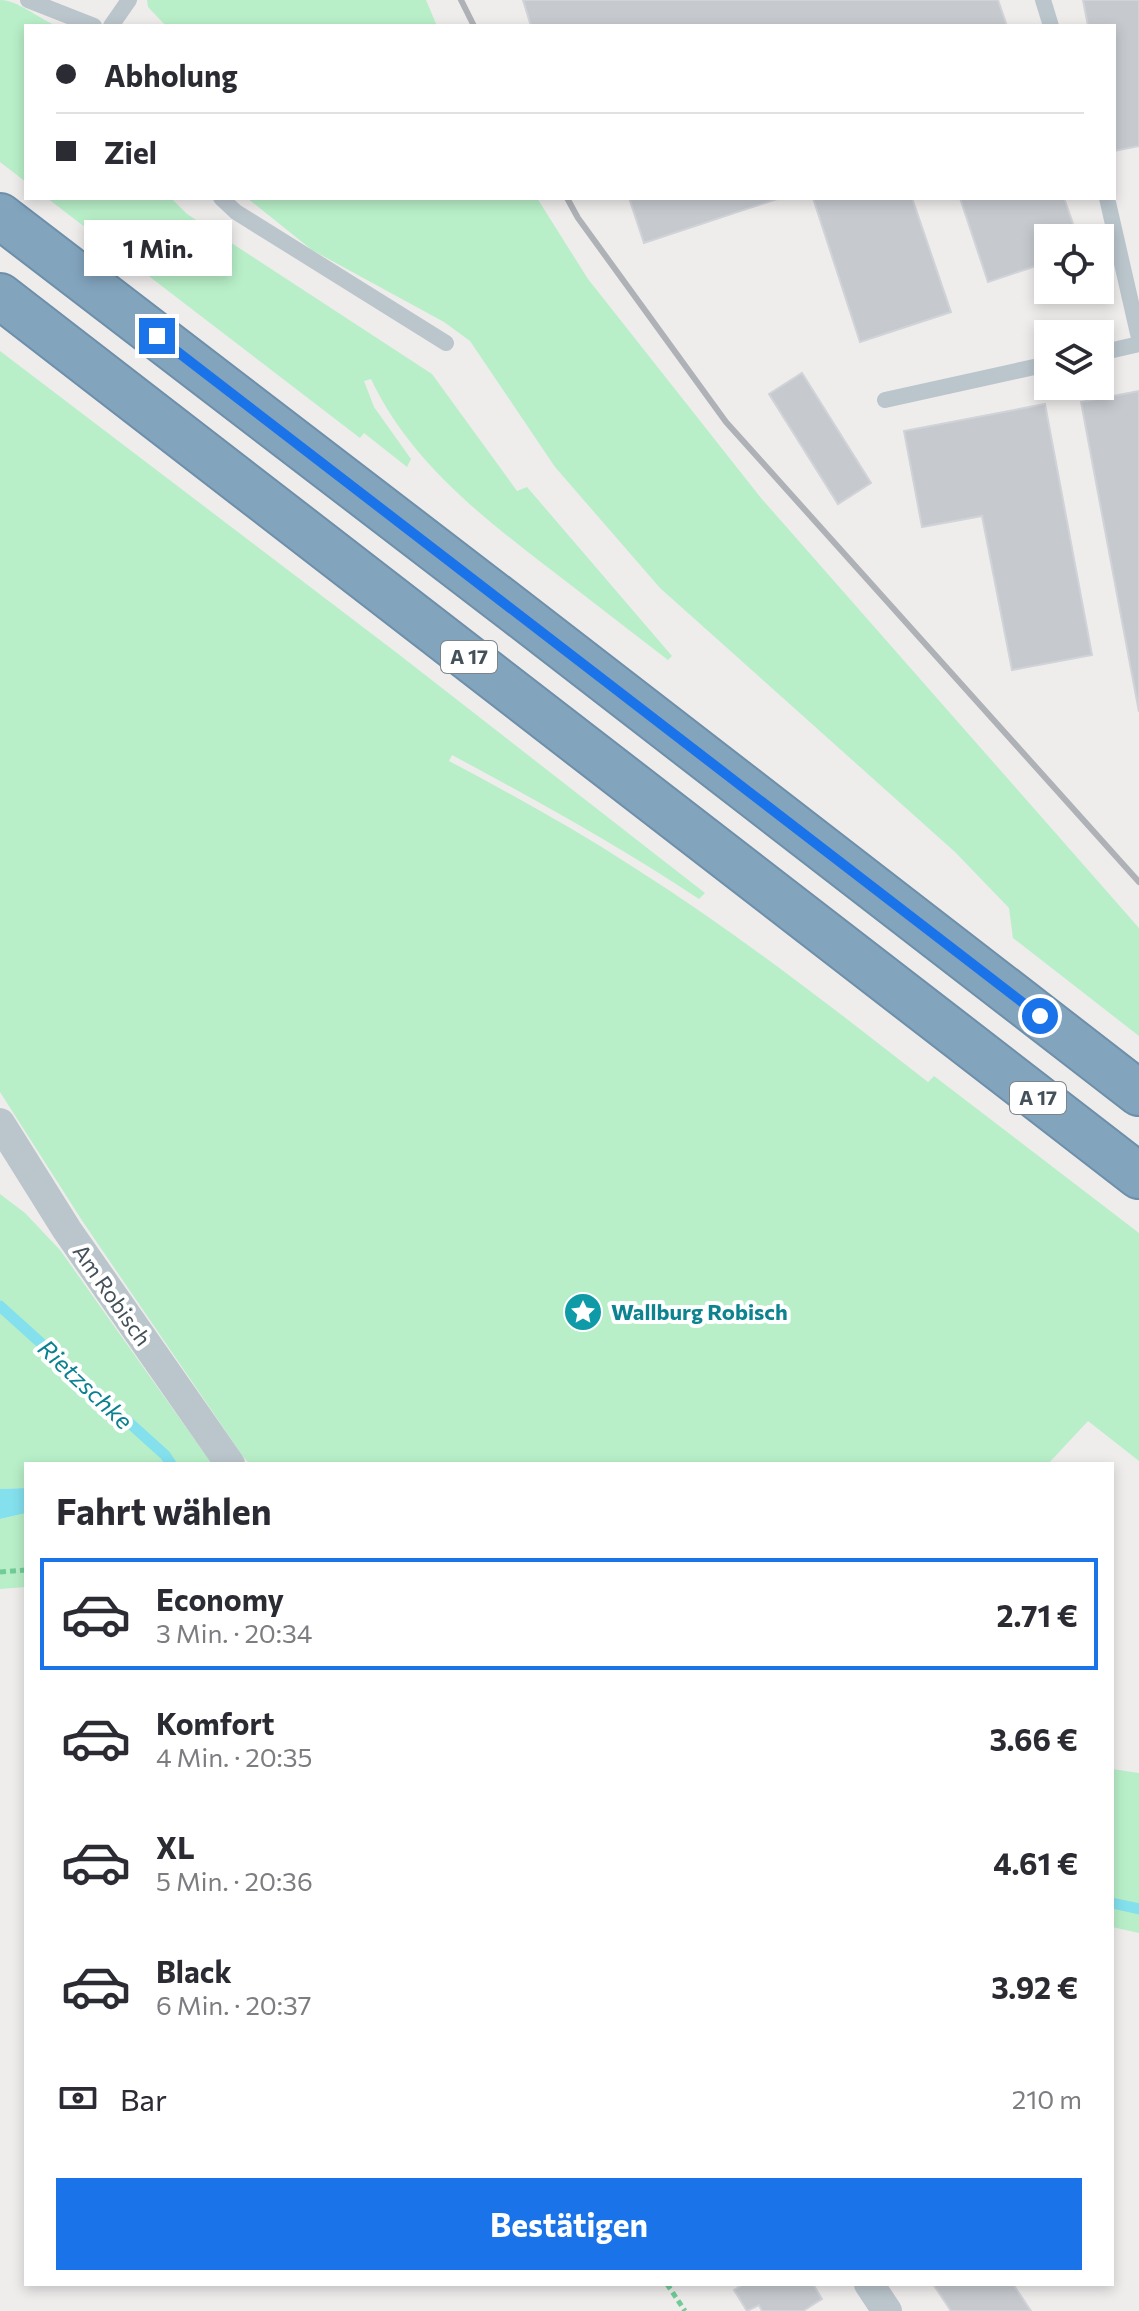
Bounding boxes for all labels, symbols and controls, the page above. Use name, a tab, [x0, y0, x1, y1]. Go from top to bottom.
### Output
text: Abholung	[104, 56, 238, 93]
text: Ziel	[104, 133, 157, 170]
callout: 1 Min.	[83, 220, 231, 276]
map controls	[1034, 224, 1114, 400]
button: locate	[1034, 224, 1114, 304]
text: 1 Min.	[123, 232, 193, 263]
route end	[139, 318, 175, 354]
button: layers	[1034, 320, 1114, 400]
road number: A 17	[441, 641, 497, 673]
route start	[1022, 998, 1058, 1034]
road number: A 17	[1010, 1082, 1066, 1114]
street label: Am Robisch	[68, 1239, 157, 1351]
place icon: Wallburg Robisch	[562, 1291, 604, 1333]
place label: Wallburg Robisch	[611, 1298, 788, 1325]
water label: Rietzschke	[33, 1333, 139, 1435]
text: Fahrt wählen	[56, 1488, 272, 1532]
icon: car	[60, 1578, 132, 1650]
text: Economy	[156, 1580, 284, 1617]
text: 2.71 €	[996, 1596, 1078, 1633]
text: 3 Min. · 20:34	[156, 1617, 312, 1648]
icon: car	[60, 1702, 132, 1774]
text: Komfort	[156, 1704, 275, 1741]
text: 3.66 €	[990, 1720, 1078, 1757]
text: 4 Min. · 20:35	[156, 1741, 313, 1772]
icon: car	[60, 1826, 132, 1898]
text: XL	[156, 1828, 195, 1865]
text: 4.61 €	[993, 1844, 1078, 1881]
text: 5 Min. · 20:36	[156, 1865, 313, 1896]
icon: car	[60, 1950, 132, 2022]
text: Black	[156, 1952, 232, 1989]
text: 3.92 €	[991, 1968, 1078, 2005]
text: 6 Min. · 20:37	[156, 1989, 311, 2020]
icon: cash	[56, 2076, 100, 2120]
text: Bar	[120, 2080, 167, 2117]
text: 210 m	[1012, 2083, 1082, 2114]
button: Bestätigen	[56, 2178, 1082, 2270]

